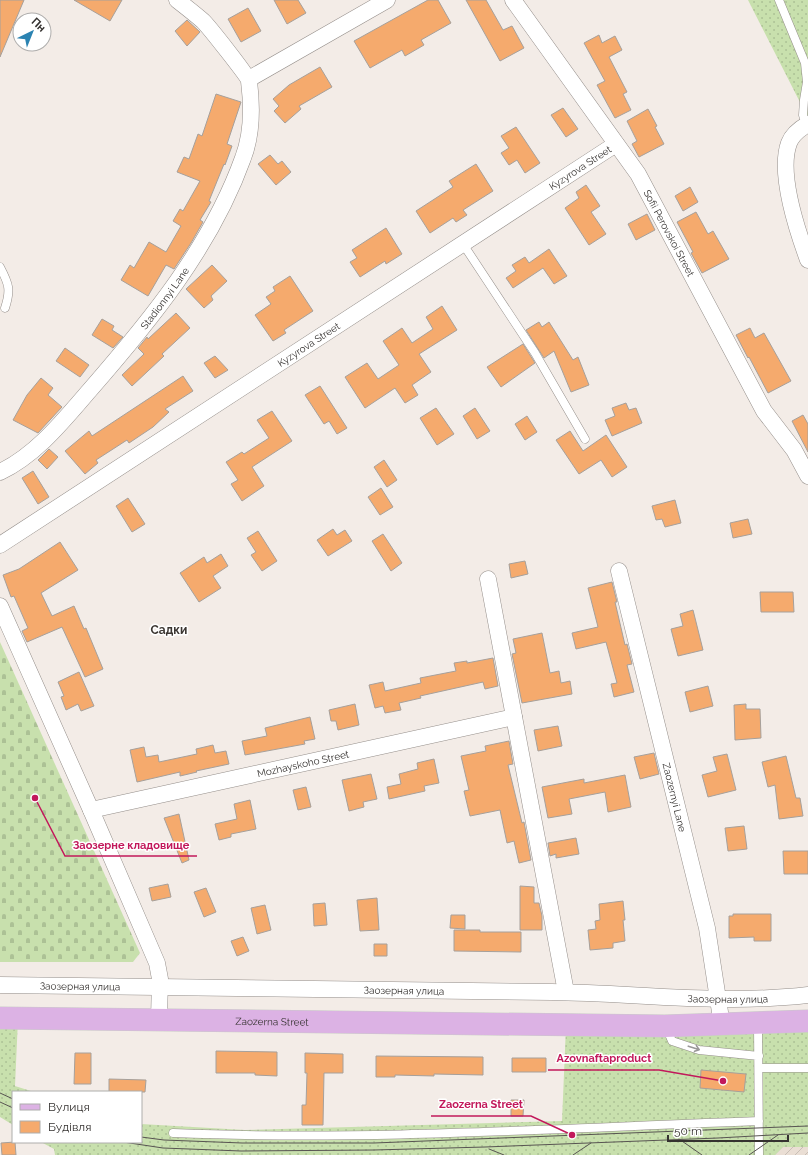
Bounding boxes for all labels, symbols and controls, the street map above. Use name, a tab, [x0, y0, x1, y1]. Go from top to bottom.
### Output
north arrow	[12, 12, 52, 52]
text: Пн	[29, 15, 48, 35]
street label: Kyzyrova Street	[547, 143, 614, 192]
street label: Sofii Perovskoi Street	[641, 188, 697, 279]
street label: Stadionnyi Lane	[138, 265, 191, 331]
street label: Kyzyrova Street	[276, 320, 342, 369]
district label: Садки	[151, 623, 187, 637]
street label: Mozhayskoho Street	[256, 748, 351, 779]
street label: Zaozernyi Lane	[660, 762, 688, 833]
callout: Заозерне кладовище	[65, 833, 197, 856]
text: Заозерне кладовище	[73, 839, 190, 852]
street label: Заозерная улица	[40, 980, 120, 992]
street label: Заозерная улица	[364, 985, 444, 997]
street label: Заозерная улица	[687, 993, 768, 1005]
street label: Zaozerna Street	[235, 1016, 309, 1028]
one-way arrow	[687, 1045, 699, 1053]
callout: Azovnaftaproduct	[548, 1047, 659, 1070]
text: Azovnaftaproduct	[557, 1052, 652, 1065]
legend	[12, 1091, 142, 1143]
callout: Zaozerna Street	[431, 1093, 531, 1116]
text: Zaozerna Street	[439, 1098, 524, 1111]
text: Вулиця	[48, 1100, 90, 1114]
scale bar	[668, 1117, 788, 1143]
text: Будівля	[48, 1120, 91, 1134]
text: 50 m	[674, 1124, 702, 1138]

